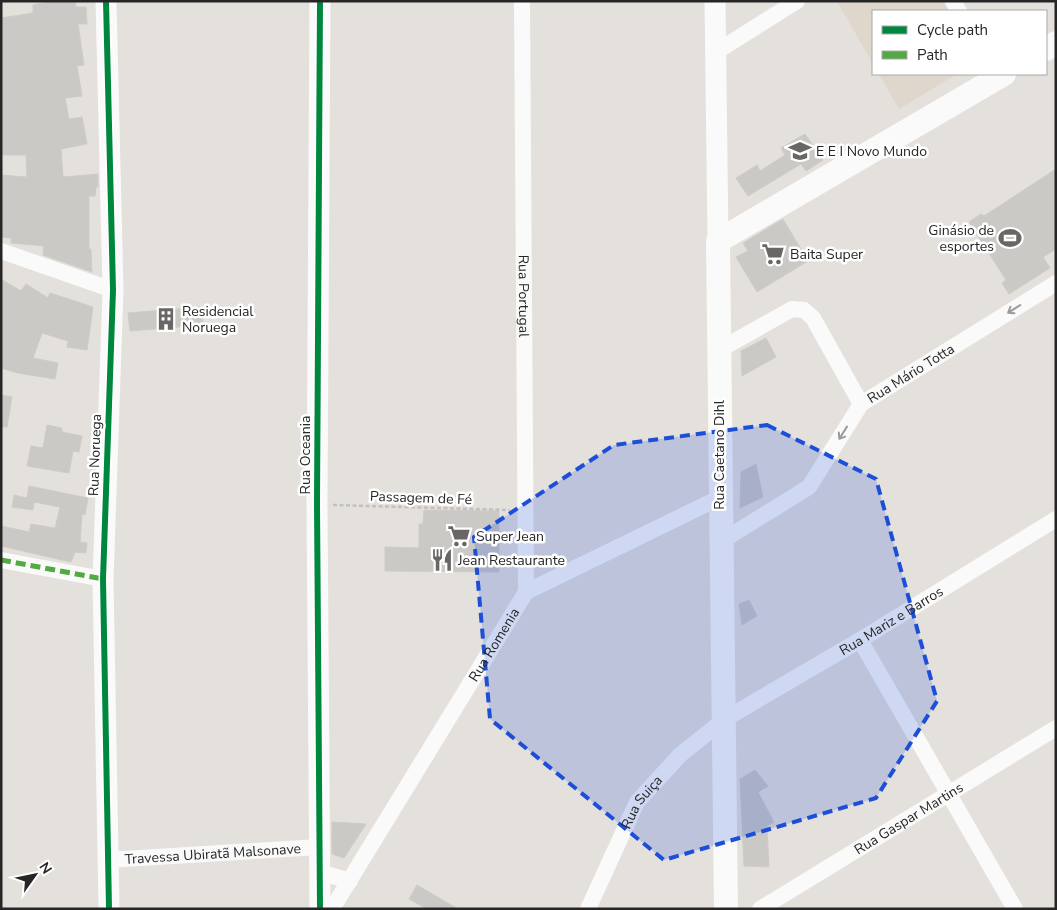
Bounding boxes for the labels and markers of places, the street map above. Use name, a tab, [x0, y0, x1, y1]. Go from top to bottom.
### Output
school or university icon: E E I Novo Mundo	[787, 138, 813, 164]
place label: E E I Novo Mundo	[816, 142, 927, 161]
place label: Ginásio de esportes	[928, 221, 994, 256]
sports icon: Ginásio de esportes	[997, 225, 1023, 251]
supermarket icon: Baita Super	[760, 241, 786, 267]
place label: Baita Super	[790, 245, 863, 264]
place label: Residencial Noruega	[182, 302, 254, 337]
building icon: Residencial Noruega	[153, 306, 179, 332]
supermarket icon: Super Jean	[446, 523, 472, 549]
place label: Super Jean	[476, 527, 544, 546]
restaurant icon: Jean Restaurante	[429, 547, 455, 573]
place label: Jean Restaurante	[457, 551, 565, 570]

